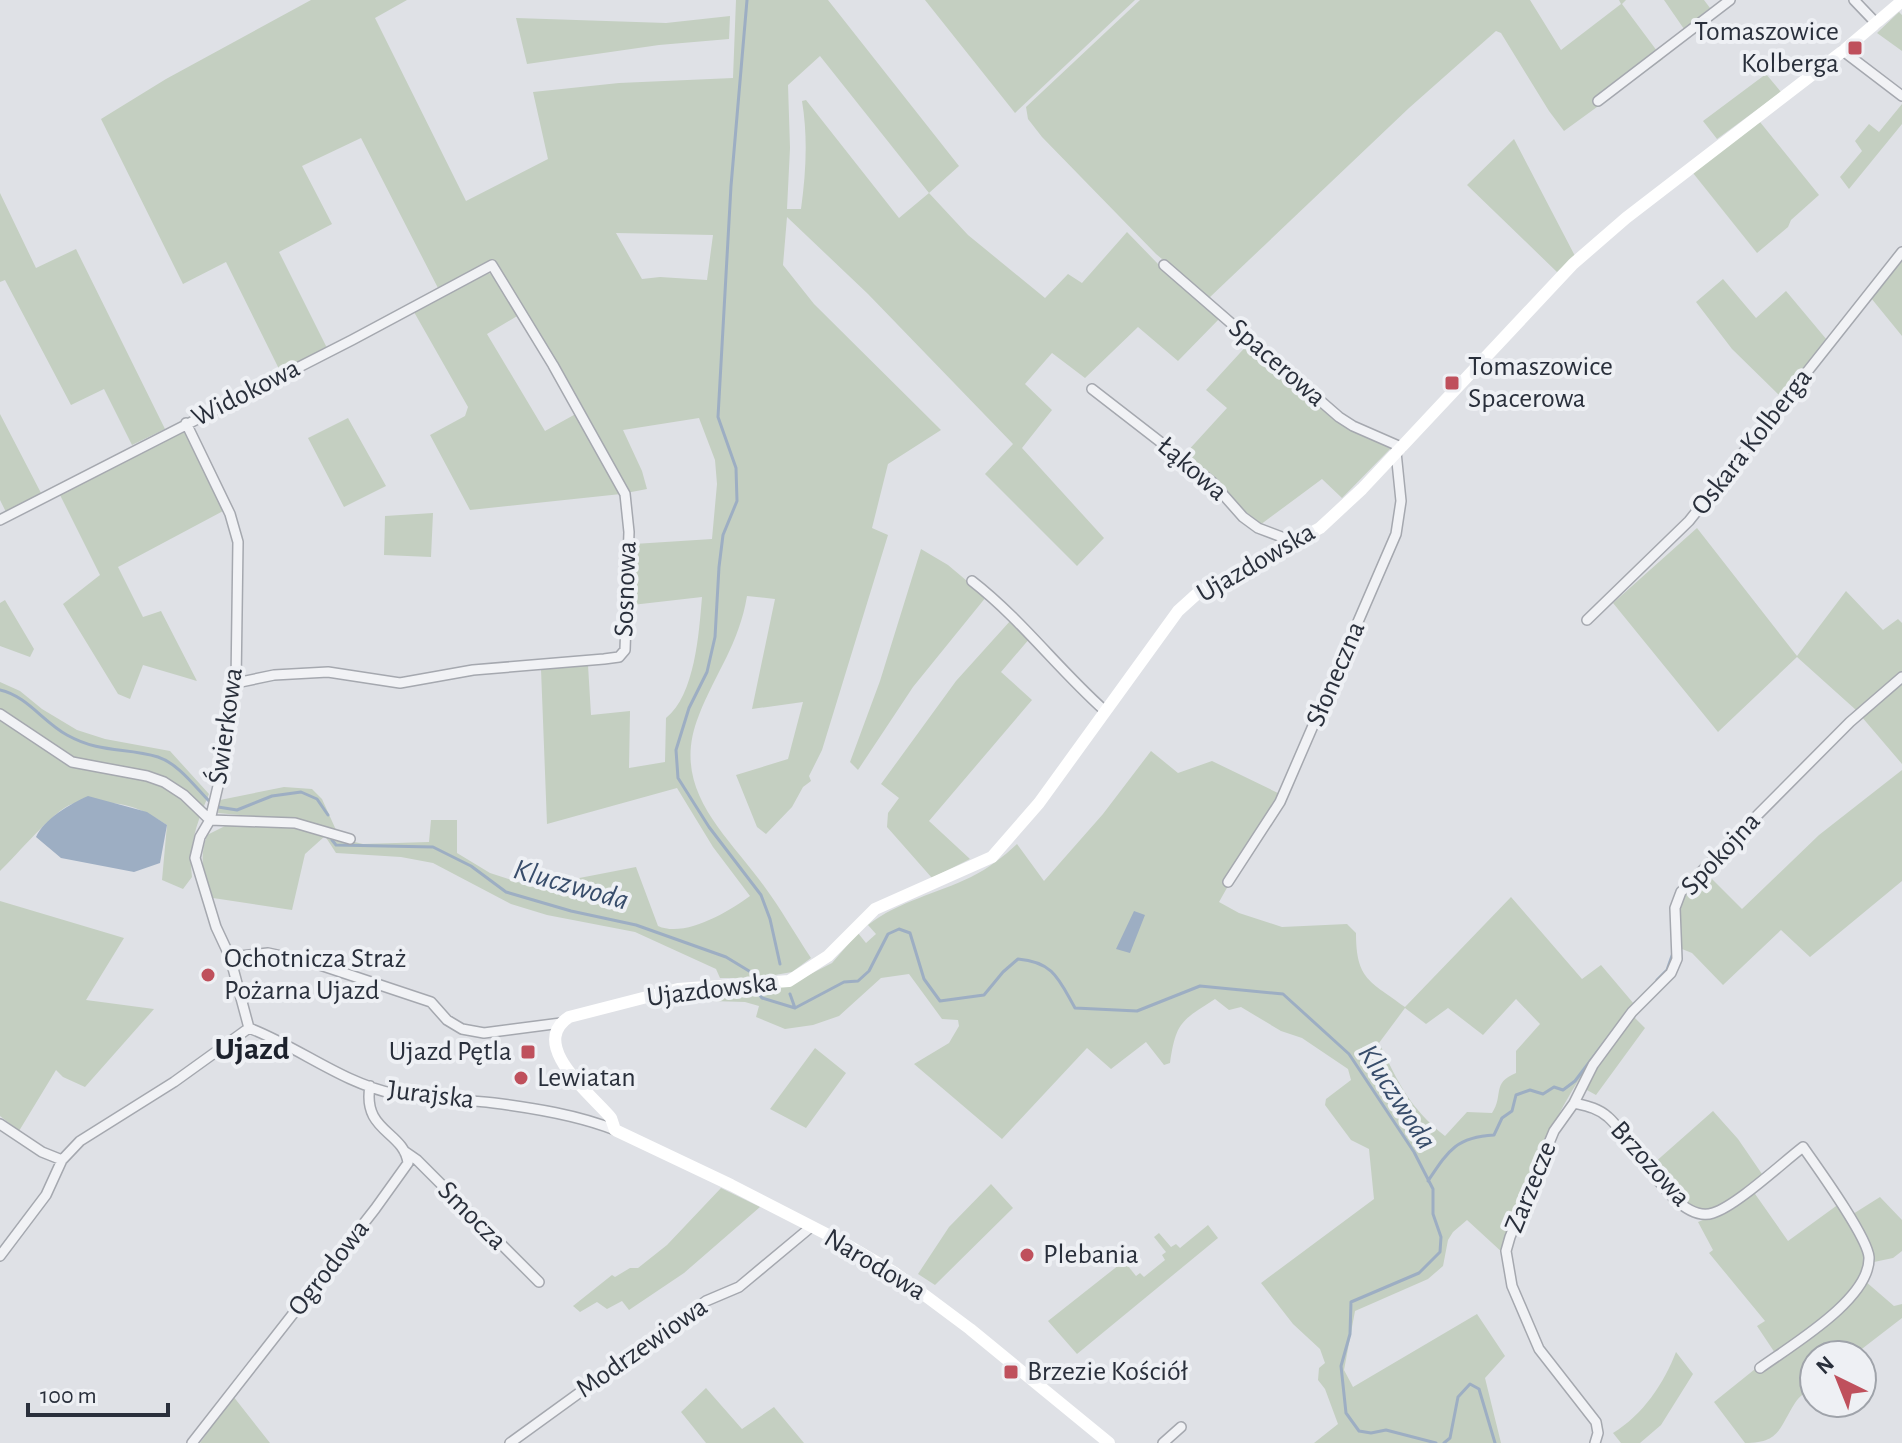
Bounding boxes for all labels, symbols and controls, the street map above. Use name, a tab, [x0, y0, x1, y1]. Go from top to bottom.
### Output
place label: Tomaszowice Kolberga	[1694, 18, 1839, 78]
marker: Tomaszowice Kolberga	[1846, 39, 1864, 57]
street label: Spacerowa	[1223, 314, 1331, 412]
place label: Tomaszowice Spacerowa	[1468, 353, 1613, 413]
street label: Widokowa	[187, 354, 305, 432]
street label: Oskara Kolberga	[1686, 364, 1818, 520]
marker: Tomaszowice Spacerowa	[1443, 374, 1461, 392]
street label: Łąkowa	[1152, 432, 1232, 507]
street label: Ujazdowska	[1192, 518, 1320, 608]
street label: Sosnowa	[610, 541, 642, 637]
street label: Słoneczna	[1301, 617, 1371, 731]
street label: Świerkowa	[201, 665, 248, 786]
street label: Spokojna	[1676, 807, 1766, 901]
water label: Kluczwoda	[510, 854, 632, 916]
place label: Ochotnicza Straż Pożarna Ujazd	[224, 945, 406, 1005]
marker: Ochotnicza Straż Pożarna Ujazd	[199, 966, 217, 984]
street label: Ujazdowska	[645, 968, 779, 1012]
district label: Ujazd	[214, 1033, 290, 1065]
place label: Ujazd Pętla	[389, 1038, 512, 1066]
water label: Kluczwoda	[1352, 1039, 1442, 1155]
marker: Ujazd Pętla	[519, 1043, 537, 1061]
place label: Lewiatan	[537, 1064, 636, 1092]
marker: Lewiatan	[512, 1069, 530, 1087]
street label: Jurajska	[386, 1076, 476, 1114]
street label: Brzozowa	[1605, 1116, 1695, 1212]
street label: Zarzecze	[1500, 1138, 1562, 1236]
street label: Smocza	[432, 1176, 512, 1256]
street label: Ogrodowa	[283, 1215, 375, 1321]
street label: Narodowa	[819, 1224, 931, 1306]
place label: Plebania	[1043, 1241, 1139, 1269]
marker: Plebania	[1018, 1246, 1036, 1264]
street label: Modrzewiowa	[571, 1293, 713, 1403]
north arrow	[1798, 1339, 1878, 1419]
text: N	[1812, 1352, 1838, 1378]
place label: Brzezie Kościół	[1027, 1358, 1189, 1386]
marker: Brzezie Kościół	[1002, 1363, 1020, 1381]
scale bar	[28, 1367, 168, 1417]
text: 100 m	[40, 1384, 97, 1408]

